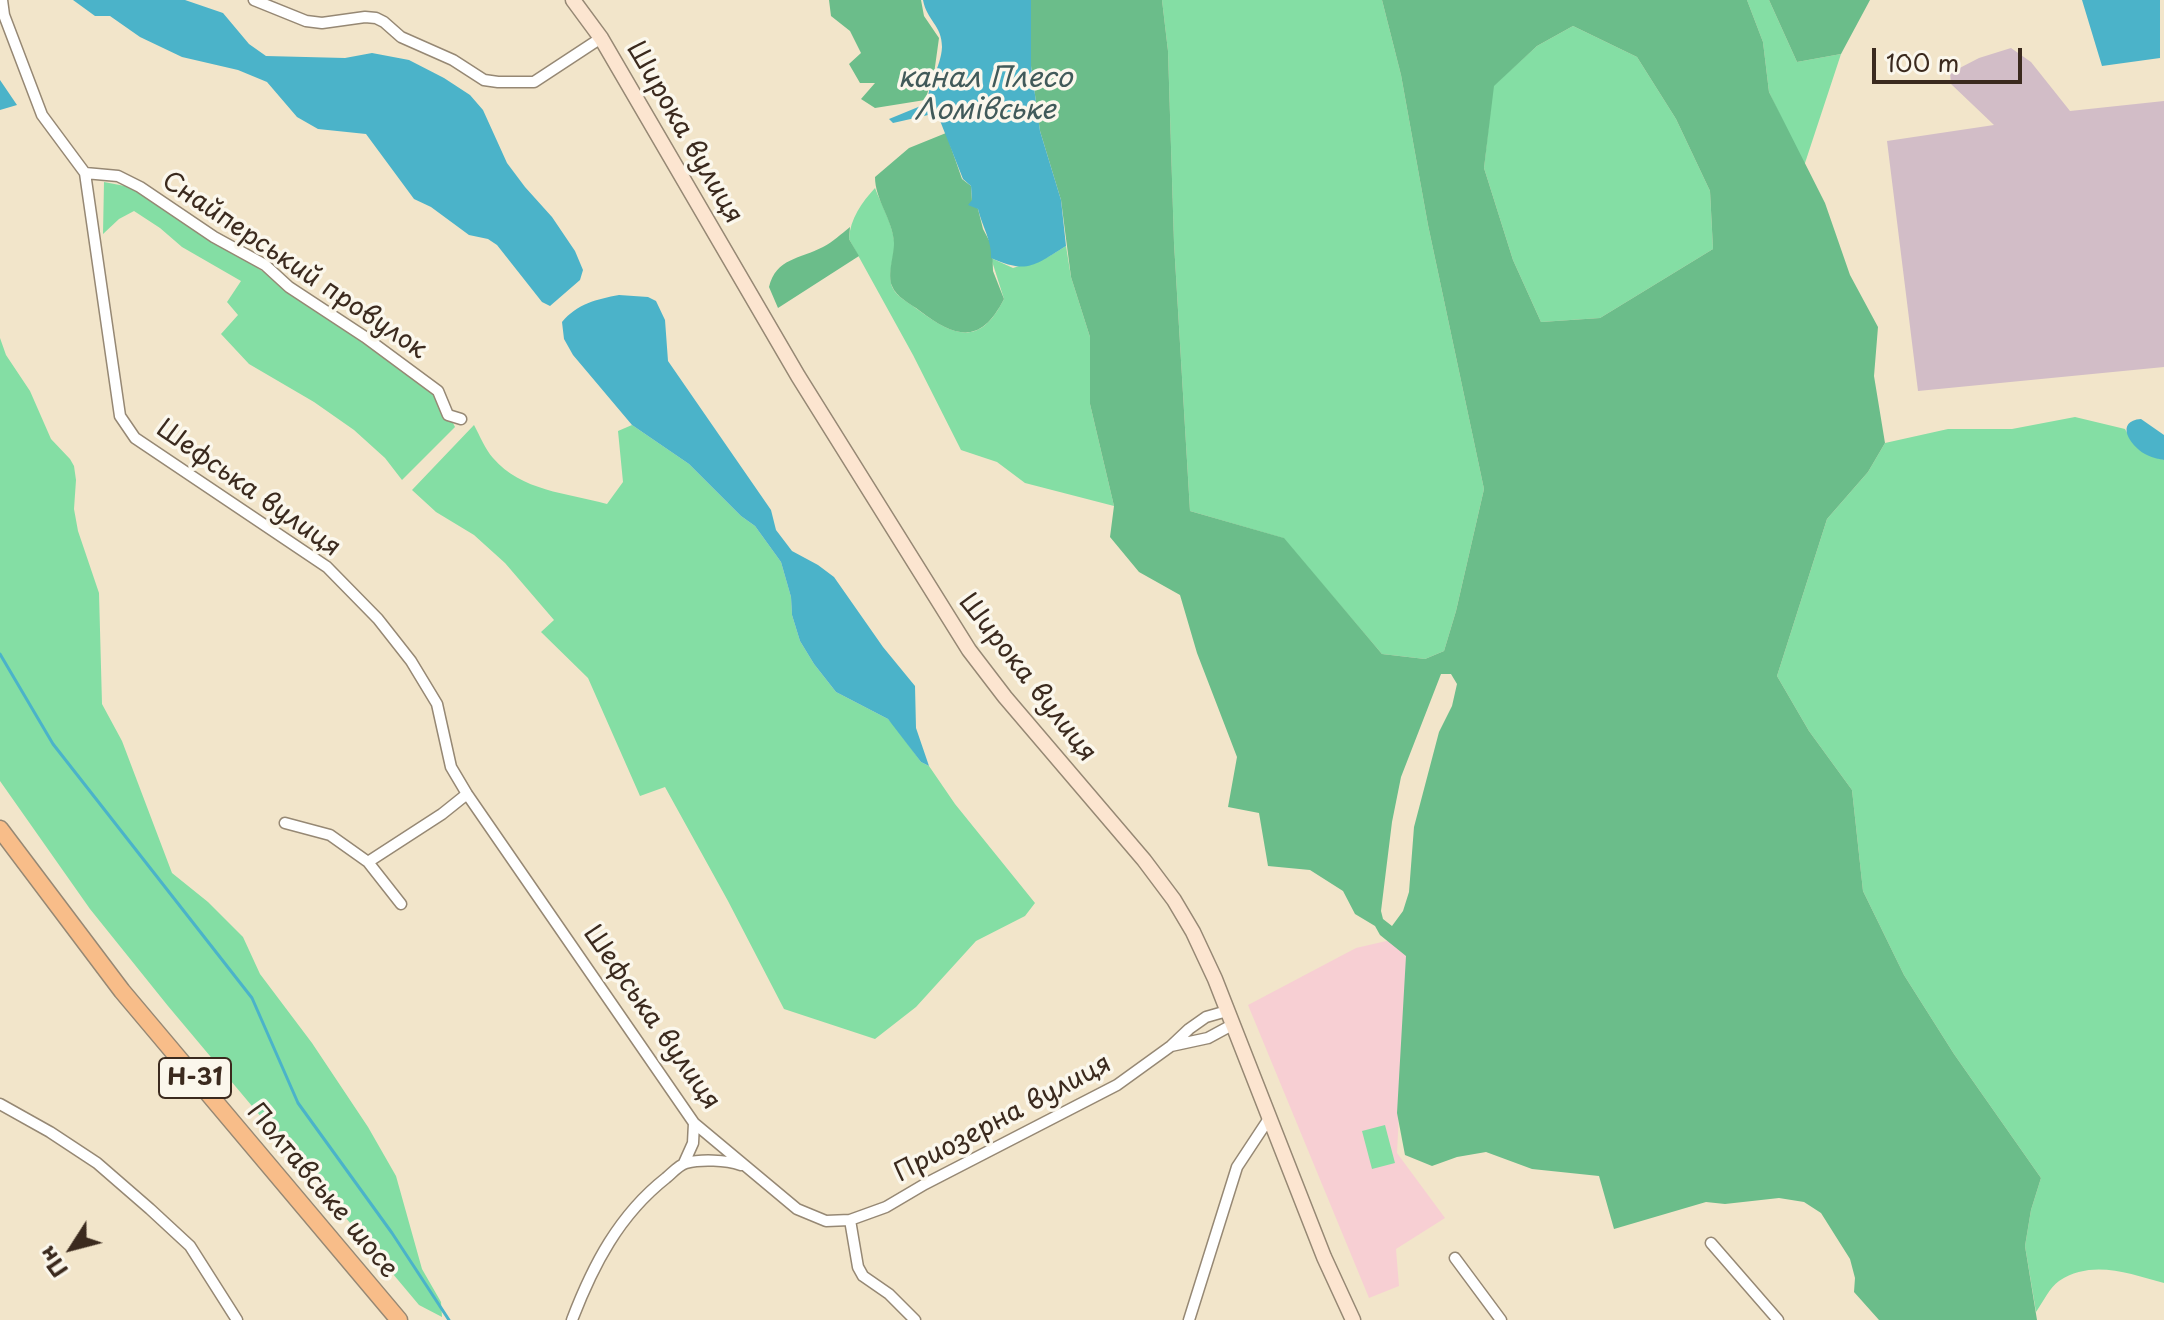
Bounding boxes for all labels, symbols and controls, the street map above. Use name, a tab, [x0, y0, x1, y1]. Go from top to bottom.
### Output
scale bar	[1876, 32, 2026, 82]
street label: Широка вулиця	[619, 36, 749, 230]
text: 100 m	[1886, 44, 1959, 80]
water label: канал Плесо Ломівське	[898, 62, 1072, 128]
street label: Снайперський провулок	[156, 166, 432, 366]
street label: Шефська вулиця	[150, 414, 346, 564]
street label: Широка вулиця	[952, 588, 1102, 768]
street label: Шефська вулиця	[576, 920, 726, 1116]
street label: Приозерна вулиця	[889, 1049, 1117, 1189]
road number: Н-31	[159, 1058, 231, 1098]
street label: Полтавське шосе	[240, 1097, 404, 1285]
north arrow	[32, 1208, 112, 1288]
text: Пн	[29, 1240, 75, 1285]

